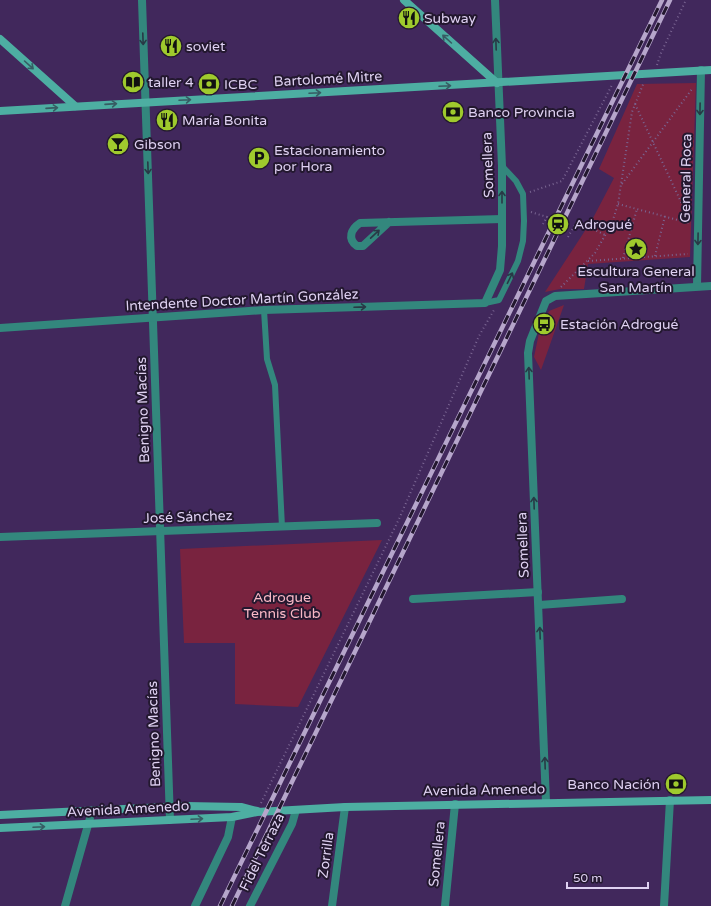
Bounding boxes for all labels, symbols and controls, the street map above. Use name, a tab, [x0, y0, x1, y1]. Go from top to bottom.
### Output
restaurant icon: Subway	[396, 5, 422, 31]
place label: Subway	[424, 10, 477, 27]
one-way arrow	[140, 32, 147, 45]
restaurant icon: soviet	[158, 33, 184, 59]
one-way arrow	[442, 34, 452, 43]
place label: soviet	[186, 38, 226, 55]
one-way arrow	[492, 38, 500, 51]
one-way arrow	[24, 61, 34, 70]
street label: Bartolomé Mitre	[273, 68, 383, 90]
library icon: taller 4	[120, 69, 146, 95]
bank icon: ICBC	[196, 71, 222, 97]
place label: taller 4	[148, 74, 194, 91]
place label: ICBC	[224, 76, 257, 93]
one-way arrow	[438, 82, 451, 90]
one-way arrow	[308, 89, 321, 97]
one-way arrow	[178, 96, 191, 103]
bank icon: Banco Provincia	[440, 99, 466, 125]
one-way arrow	[104, 100, 117, 107]
one-way arrow	[696, 102, 704, 115]
one-way arrow	[45, 104, 58, 111]
place label: Banco Provincia	[468, 104, 575, 121]
restaurant icon: María Bonita	[154, 107, 180, 133]
place label: María Bonita	[182, 112, 267, 129]
bar icon: Gibson	[105, 131, 131, 157]
street label: Somellera	[478, 132, 498, 198]
street label: General Roca	[677, 133, 695, 223]
place label: Gibson	[134, 136, 181, 153]
place label: Estacionamiento por Hora	[274, 142, 385, 175]
parking icon: Estacionamiento por Hora	[246, 145, 272, 171]
one-way arrow	[145, 161, 152, 174]
one-way arrow	[498, 191, 506, 204]
station icon: Adrogué	[545, 211, 571, 237]
place label: Adrogué	[574, 216, 632, 233]
one-way arrow	[370, 229, 380, 239]
one-way arrow	[694, 232, 701, 245]
place icon: Escultura General San Martín	[623, 236, 649, 262]
place label: Escultura General San Martín	[577, 263, 695, 296]
one-way arrow	[507, 272, 514, 284]
street label: Intendente Doctor Martín González	[125, 285, 359, 315]
one-way arrow	[353, 303, 366, 310]
bus stop icon: Estación Adrogué	[531, 311, 557, 337]
place label: Estación Adrogué	[560, 316, 678, 333]
street label: Benigno Macías	[133, 356, 153, 463]
one-way arrow	[525, 367, 533, 380]
one-way arrow	[531, 497, 538, 510]
street label: José Sánchez	[143, 507, 233, 527]
street label: Somellera	[513, 512, 533, 578]
park label: Adrogue Tennis Club	[243, 589, 321, 622]
one-way arrow	[536, 627, 543, 640]
street label: Benigno Macías	[144, 680, 164, 787]
one-way arrow	[541, 757, 548, 770]
bank icon: Banco Nación	[663, 771, 689, 797]
place label: Banco Nación	[567, 776, 660, 793]
street label: Avenida Amenedo	[423, 780, 545, 800]
street label: Avenida Amenedo	[66, 797, 190, 821]
street label: Fidel Terraza	[236, 810, 288, 894]
one-way arrow	[190, 815, 203, 823]
street label: Somellera	[425, 820, 449, 888]
one-way arrow	[32, 823, 45, 830]
street label: Zorrilla	[314, 831, 338, 879]
scale bar	[567, 864, 648, 890]
text: 50 m	[573, 871, 602, 885]

